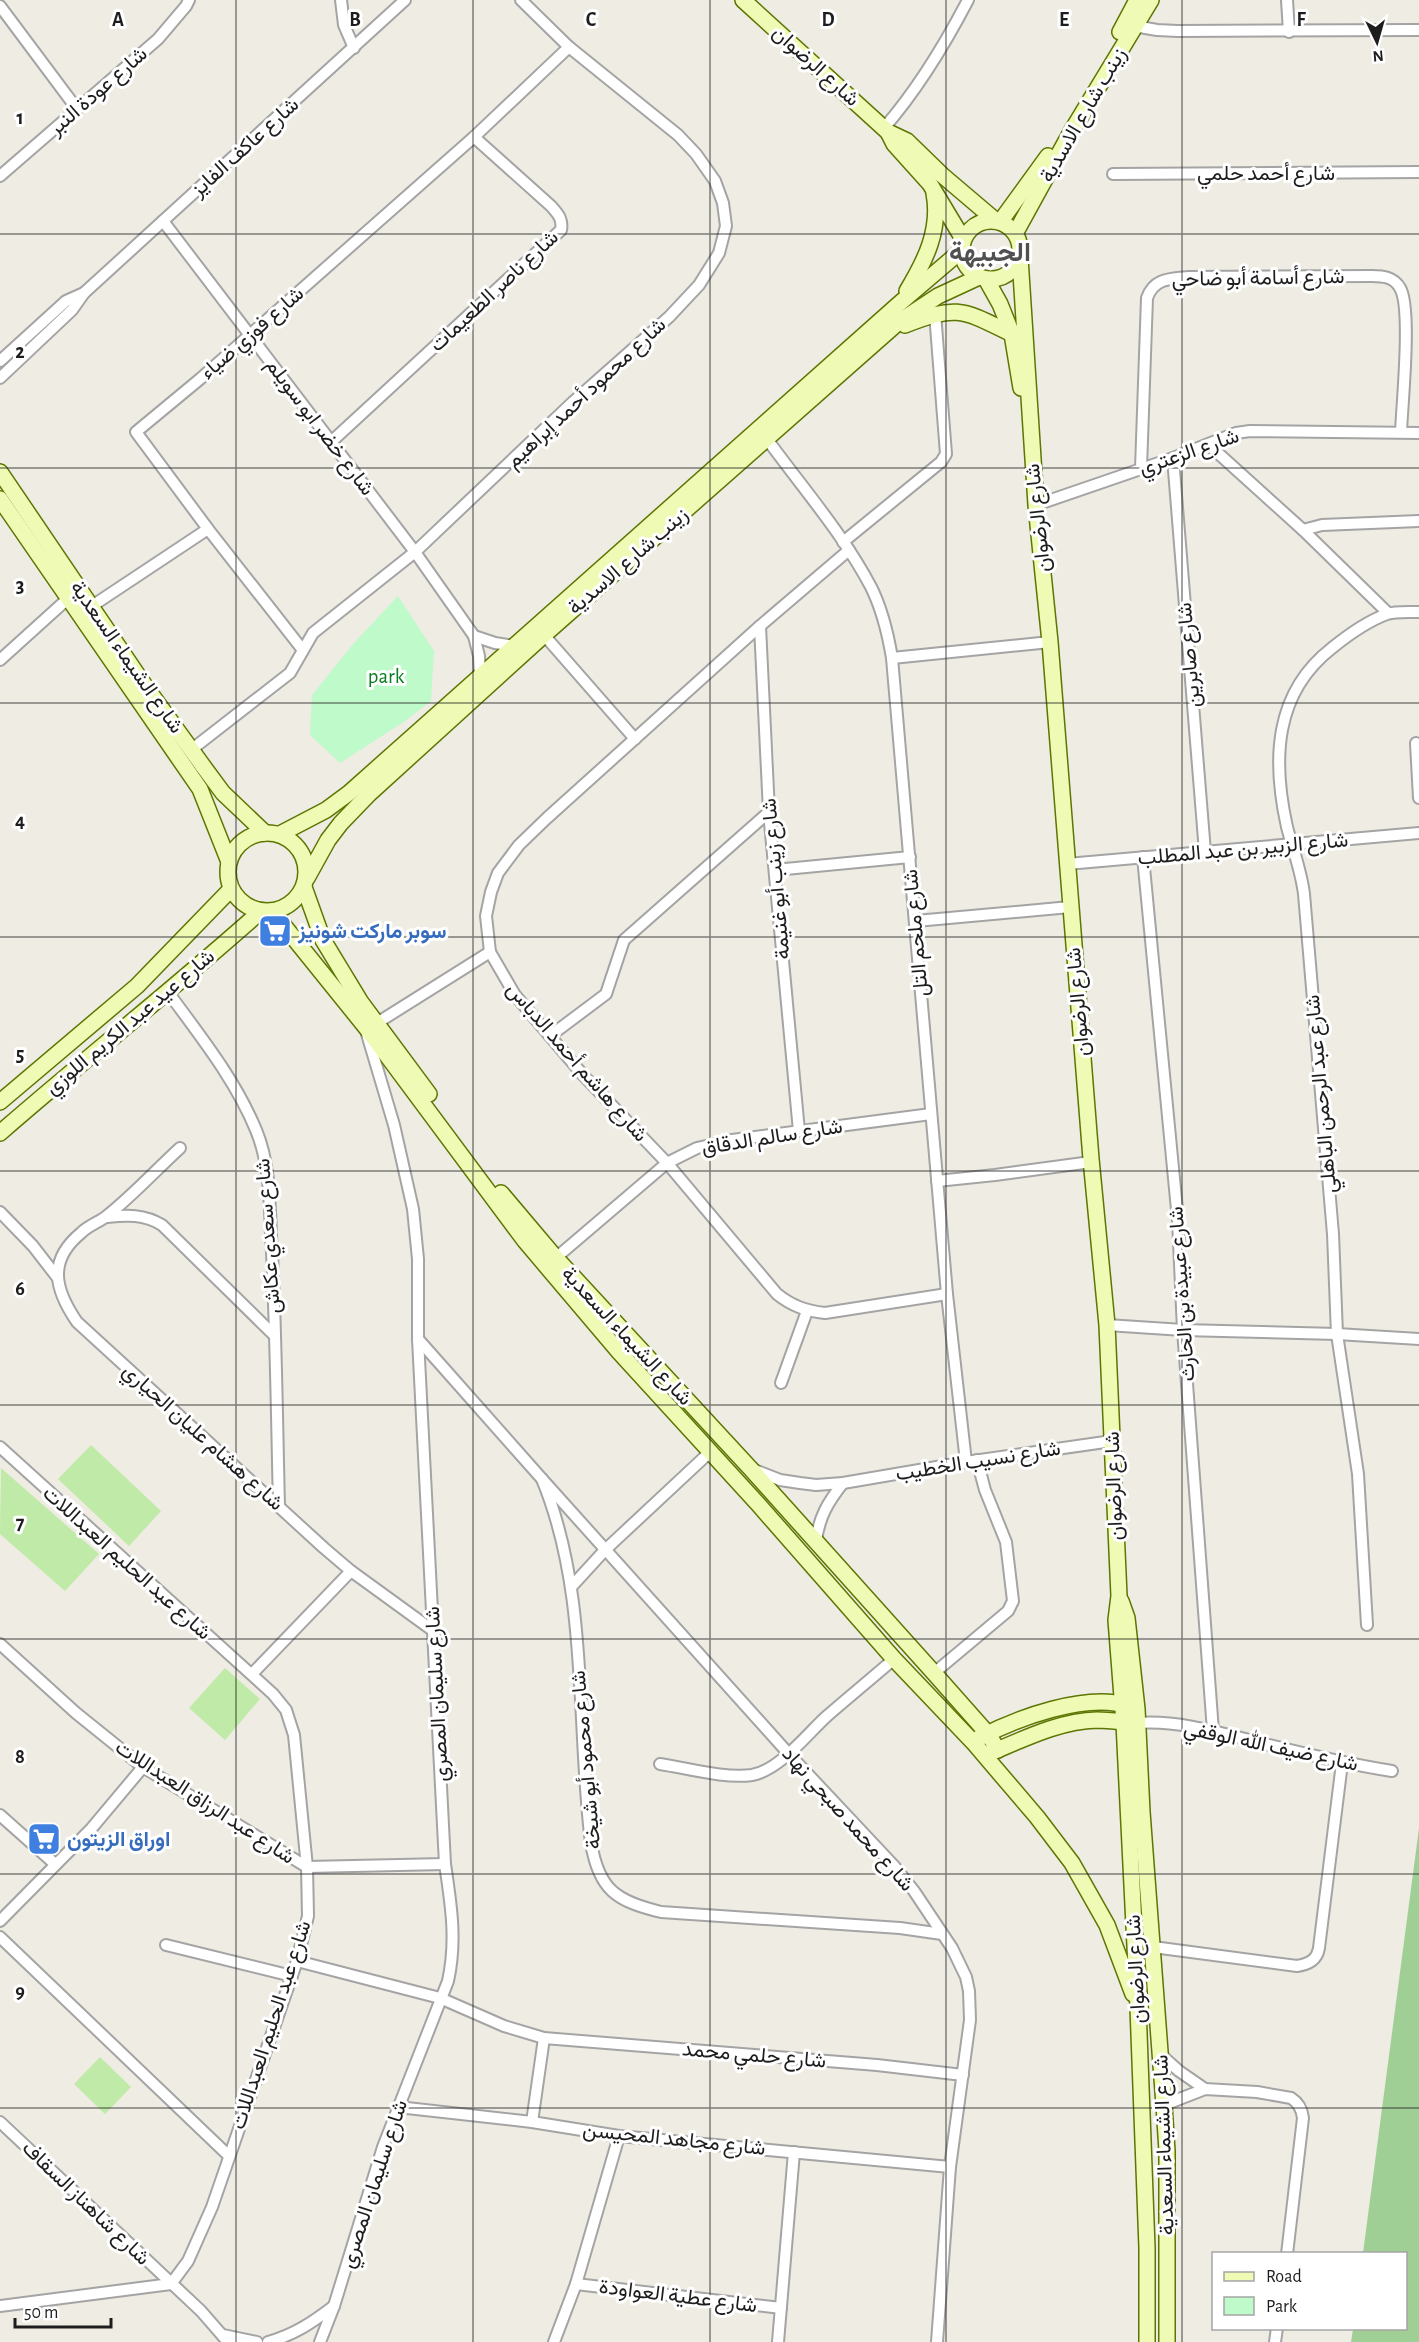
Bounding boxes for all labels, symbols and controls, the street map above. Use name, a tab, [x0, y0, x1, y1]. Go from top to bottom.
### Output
text: A	[112, 10, 124, 30]
text: B	[349, 10, 361, 30]
text: C	[586, 10, 597, 30]
text: D	[821, 10, 835, 30]
text: E	[1059, 10, 1069, 30]
text: F	[1296, 10, 1306, 30]
north arrow	[1347, 12, 1407, 72]
street label: شارع الرضوان	[766, 22, 864, 113]
street label: شارع عودة النبر	[44, 43, 153, 142]
street label: زينب شارع الاسدية	[1036, 44, 1133, 187]
text: N	[1372, 47, 1384, 64]
street label: شارع عاكف الفايز	[186, 93, 305, 203]
text: 1	[16, 108, 24, 128]
street label: شارع أحمد حلمي	[1197, 162, 1335, 190]
street label: شارع ناصر الطعيمات	[426, 226, 564, 358]
district label: الجبيهة	[949, 239, 1031, 269]
street label: شارع أسامة أبو ضاحي	[1171, 265, 1345, 296]
street label: شارع فوزي ضياء	[196, 283, 312, 388]
street label: شارع محمود أحمد إبراهيم	[501, 313, 672, 474]
text: 2	[15, 342, 25, 362]
street label: شارع خضر ابو سويلم	[259, 355, 378, 501]
street label: شارع الزعتري	[1136, 425, 1244, 485]
street label: شارع الرضوان	[1022, 462, 1057, 573]
street label: زينب شارع الاسدية	[564, 503, 694, 621]
text: 3	[16, 576, 24, 596]
street label: شارع الشيماء السعدية	[64, 577, 187, 739]
street label: شارع صابرين	[1174, 601, 1207, 708]
park label: park	[368, 666, 405, 687]
street label: شارع زينب أبو غنيمة	[757, 797, 797, 961]
text: 4	[15, 811, 25, 831]
street label: شارع الزبير بن عبد المطلب	[1137, 829, 1349, 872]
street label: شارع ملحم التل	[900, 868, 935, 998]
supermarket icon: سوبر ماركت شونيز	[257, 913, 293, 949]
place label: سوبر ماركت شونيز	[297, 921, 447, 944]
street label: شارع عيد عبد الكريم اللوزي	[41, 945, 222, 1103]
street label: شارع الرضوان	[1063, 946, 1096, 1057]
street label: شارع هاشم أحمد الدباس	[500, 978, 652, 1148]
street label: شارع عبد الرحمن الباهلي	[1302, 993, 1346, 1194]
text: 5	[16, 1045, 24, 1065]
street label: شارع سالم الدقاق	[700, 1115, 844, 1161]
street label: شارع سعدي عكاش	[252, 1157, 290, 1314]
street label: شارع عبيدة بن الحارث	[1165, 1206, 1202, 1382]
street label: شارع الشيماء السعدية	[555, 1263, 696, 1411]
text: 6	[15, 1279, 25, 1299]
street label: شارع هشام عليان الحياري	[115, 1360, 287, 1519]
street label: شارع الرضوان	[1102, 1431, 1129, 1541]
street label: شارع نسيب الخطيب	[894, 1438, 1062, 1487]
street label: شارع عبد الحليم العبداللات	[37, 1482, 215, 1646]
text: 7	[16, 1513, 25, 1533]
street label: شارع سليمان المصري	[422, 1605, 458, 1782]
street label: شارع محمود أبو شيخة	[567, 1669, 607, 1850]
street label: شارع ضيف الله الوقفي	[1181, 1714, 1361, 1781]
street label: شارع عبد الرزاق العبداللات	[110, 1736, 298, 1870]
street label: شارع محمد صبحي نهاد	[773, 1743, 918, 1899]
text: 8	[15, 1747, 25, 1767]
supermarket icon: اوراق الزيتون	[26, 1821, 62, 1857]
place label: اوراق الزيتون	[67, 1829, 170, 1852]
street label: شارع الرضوان	[1123, 1914, 1152, 2024]
street label: شارع عبد الحليم العبداللات	[227, 1918, 318, 2133]
text: 9	[15, 1982, 25, 2002]
street label: شارع حلمي محمد	[681, 2038, 827, 2078]
street label: شارع الشيماء السعدية	[1150, 2054, 1181, 2236]
street label: شارع سليمان المصري	[337, 2097, 417, 2273]
street label: شارع مجاهد المحيسن	[581, 2119, 766, 2162]
street label: شارع شاهناز السقاف	[16, 2137, 154, 2271]
legend	[1212, 2252, 1407, 2330]
text: Road	[1266, 2268, 1302, 2286]
street label: شارع عطية العواودة	[597, 2276, 758, 2319]
scale bar	[15, 2291, 111, 2329]
text: Park	[1266, 2298, 1298, 2316]
text: 50 m	[24, 2304, 58, 2322]

